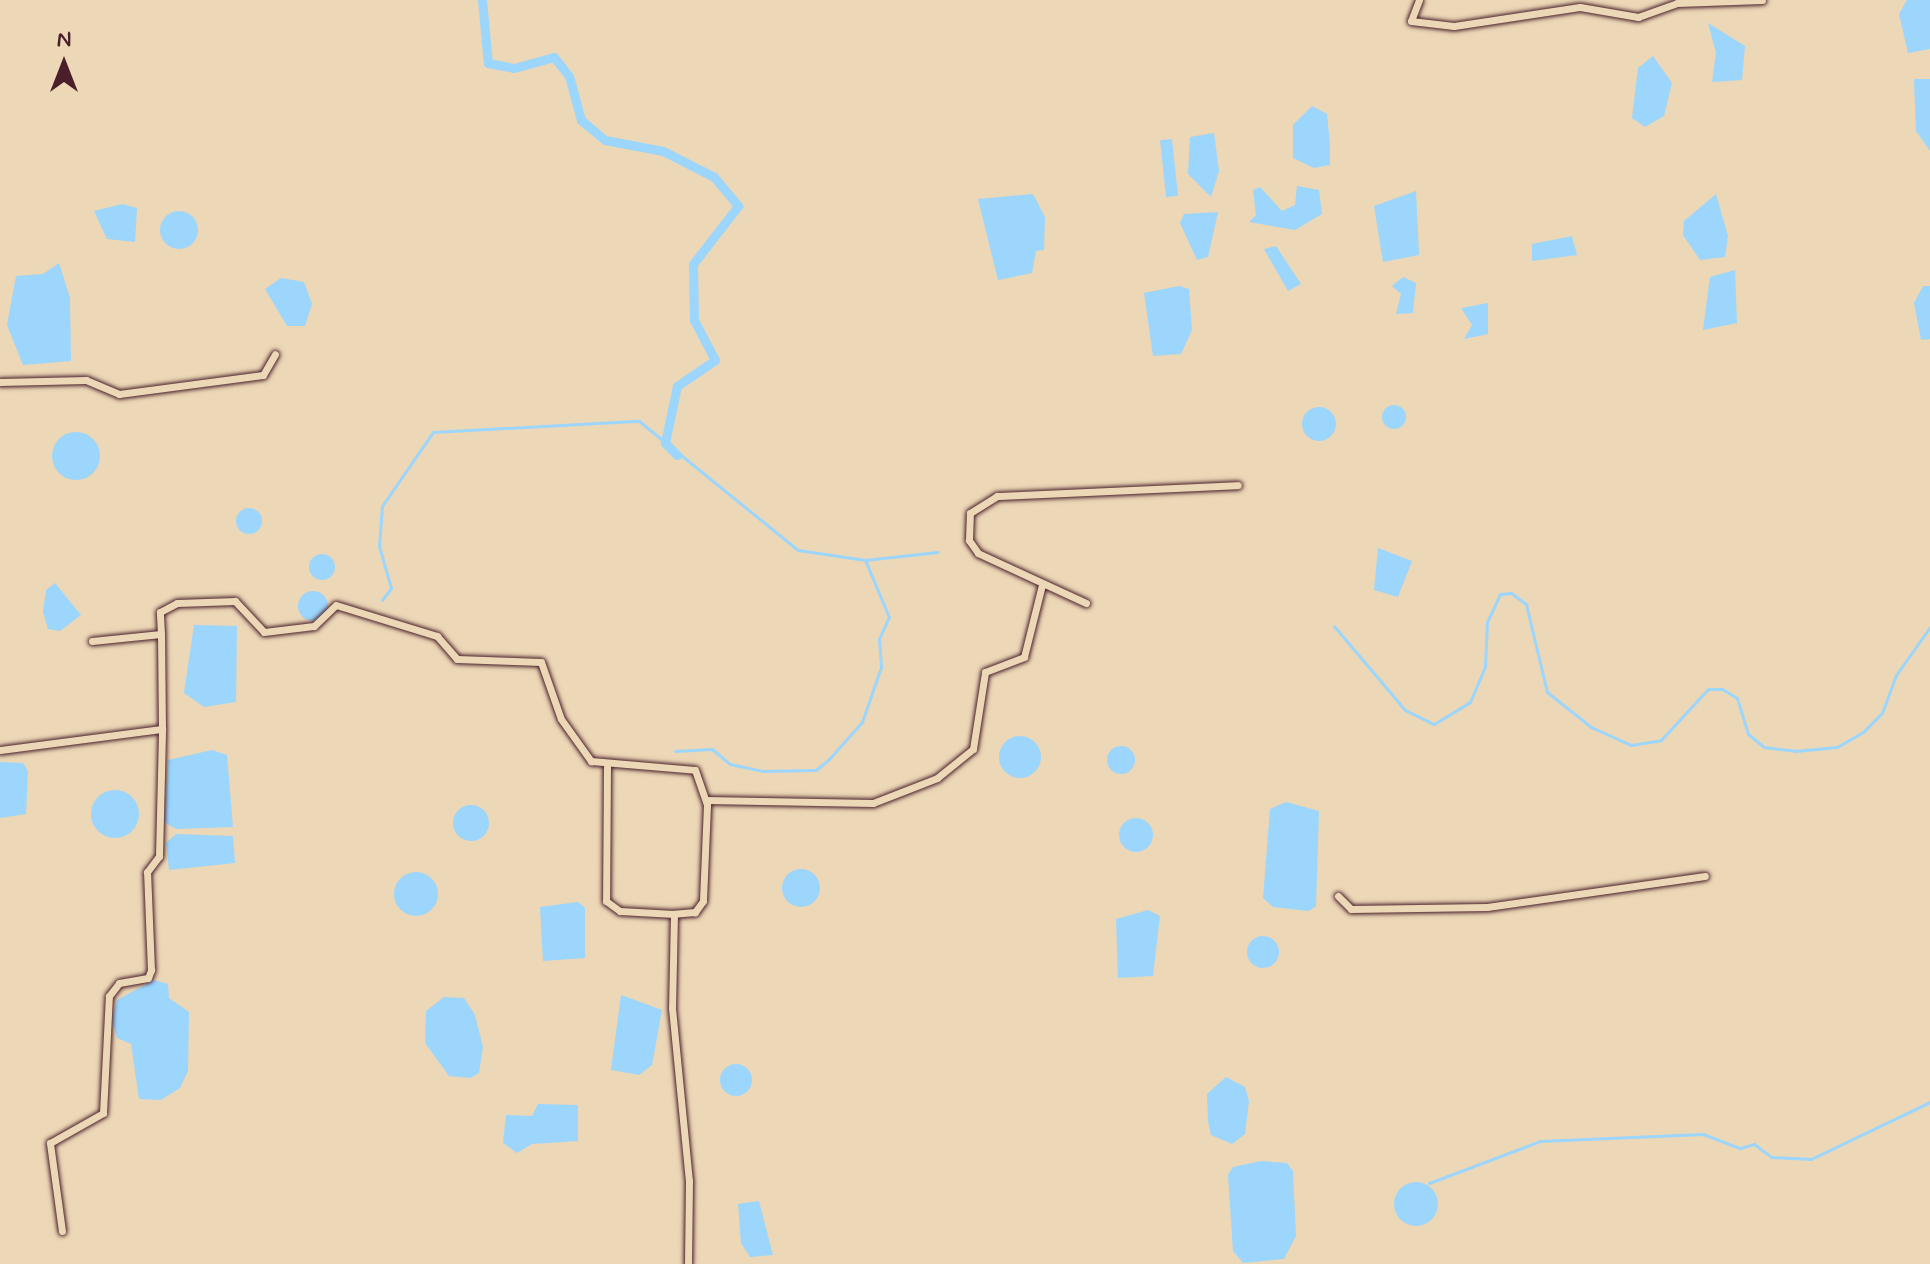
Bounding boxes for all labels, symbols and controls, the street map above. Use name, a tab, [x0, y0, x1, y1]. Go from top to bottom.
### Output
north arrow	[24, 24, 104, 104]
text: N	[57, 26, 71, 54]

